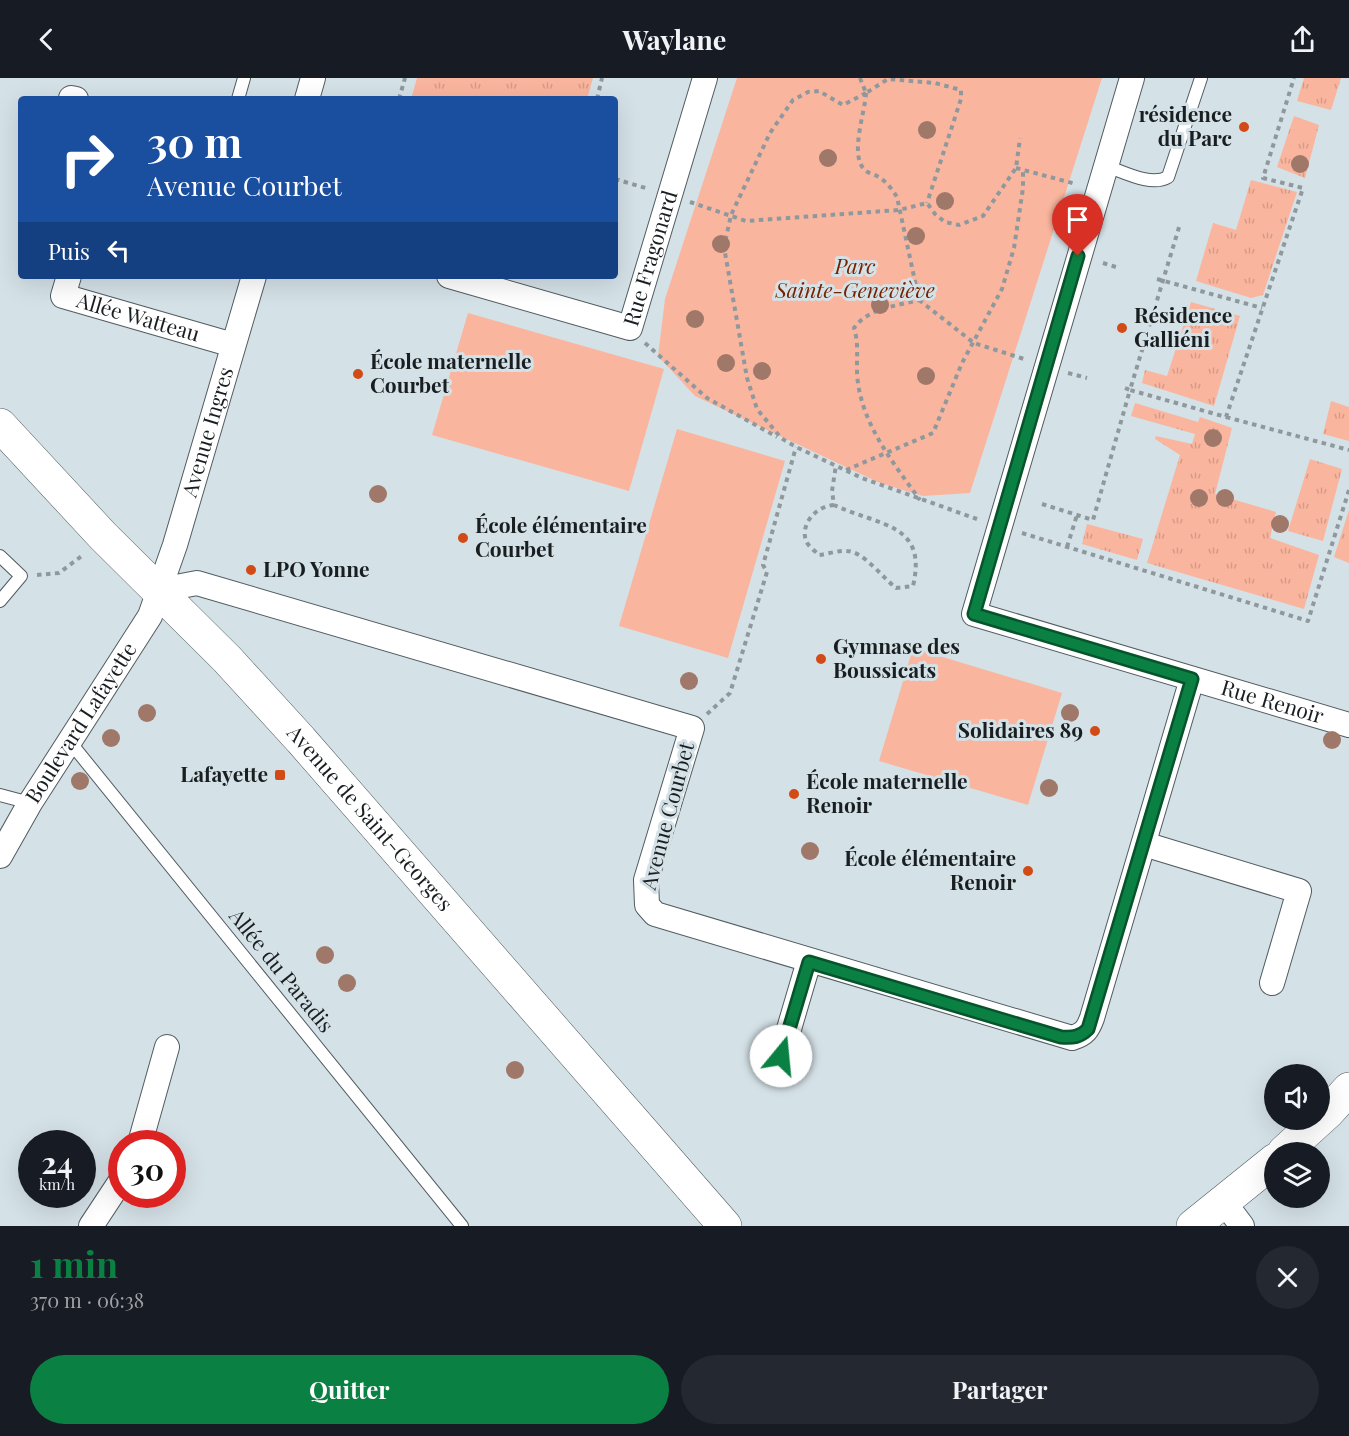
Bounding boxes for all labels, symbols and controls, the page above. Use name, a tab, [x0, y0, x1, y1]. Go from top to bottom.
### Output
text: Waylane	[623, 21, 726, 57]
icon: back	[30, 23, 63, 56]
icon: share	[1286, 23, 1319, 56]
place label: résidence du Parc	[1139, 99, 1232, 151]
text: 30 m	[147, 113, 242, 169]
icon: right	[48, 120, 126, 198]
marker: résidence du Parc	[1237, 120, 1251, 134]
text: Avenue Courbet	[147, 167, 342, 203]
street label: Rue Fragonard	[615, 187, 682, 329]
pin	[1052, 194, 1103, 256]
icon: arrive	[1061, 203, 1094, 236]
icon: left	[102, 234, 135, 267]
text: Puis	[48, 236, 90, 266]
park label: Parc Sainte-Geneviève	[774, 251, 935, 303]
street label: Allée Watteau	[73, 284, 203, 347]
place label: Résidence Galliéni	[1134, 300, 1232, 352]
marker: Résidence Galliéni	[1115, 321, 1129, 335]
place label: École maternelle Courbet	[370, 346, 532, 398]
street label: Avenue Ingres	[174, 363, 239, 501]
marker: École maternelle Courbet	[351, 367, 365, 381]
place label: École élémentaire Courbet	[475, 510, 647, 562]
marker: École élémentaire Courbet	[456, 531, 470, 545]
place label: LPO Yonne	[263, 554, 370, 582]
marker: LPO Yonne	[244, 563, 258, 577]
place label: Gymnase des Boussicats	[833, 631, 960, 683]
street label: Boulevard Lafayette	[18, 636, 142, 808]
marker: Gymnase des Boussicats	[814, 652, 828, 666]
street label: Rue Renoir	[1218, 672, 1328, 729]
place label: Solidaires 89	[958, 715, 1083, 743]
street label: Avenue de Saint-Georges	[281, 717, 460, 916]
marker: Solidaires 89	[1088, 724, 1102, 738]
street label: Avenue Courbet	[633, 738, 699, 893]
place label: Lafayette	[180, 759, 268, 787]
place label: École maternelle Renoir	[806, 766, 968, 818]
marker: Lafayette	[273, 768, 287, 782]
marker: École maternelle Renoir	[787, 787, 801, 801]
place label: École élémentaire Renoir	[844, 843, 1016, 895]
marker: École élémentaire Renoir	[1021, 864, 1035, 878]
street label: Allée du Paradis	[223, 901, 341, 1037]
position arrow	[749, 1024, 813, 1088]
map controls	[1264, 1064, 1330, 1208]
button: sound	[1264, 1064, 1330, 1130]
speed limit sign: 30	[108, 1130, 186, 1208]
text: 24	[41, 1142, 73, 1182]
button: layers	[1264, 1142, 1330, 1208]
text: km/h	[39, 1174, 75, 1194]
text: 1 min	[30, 1239, 118, 1287]
button: close	[1256, 1246, 1319, 1309]
text: 370 m · 06:38	[30, 1286, 144, 1313]
button: Quitter	[30, 1355, 669, 1424]
button: Partager	[681, 1355, 1319, 1424]

